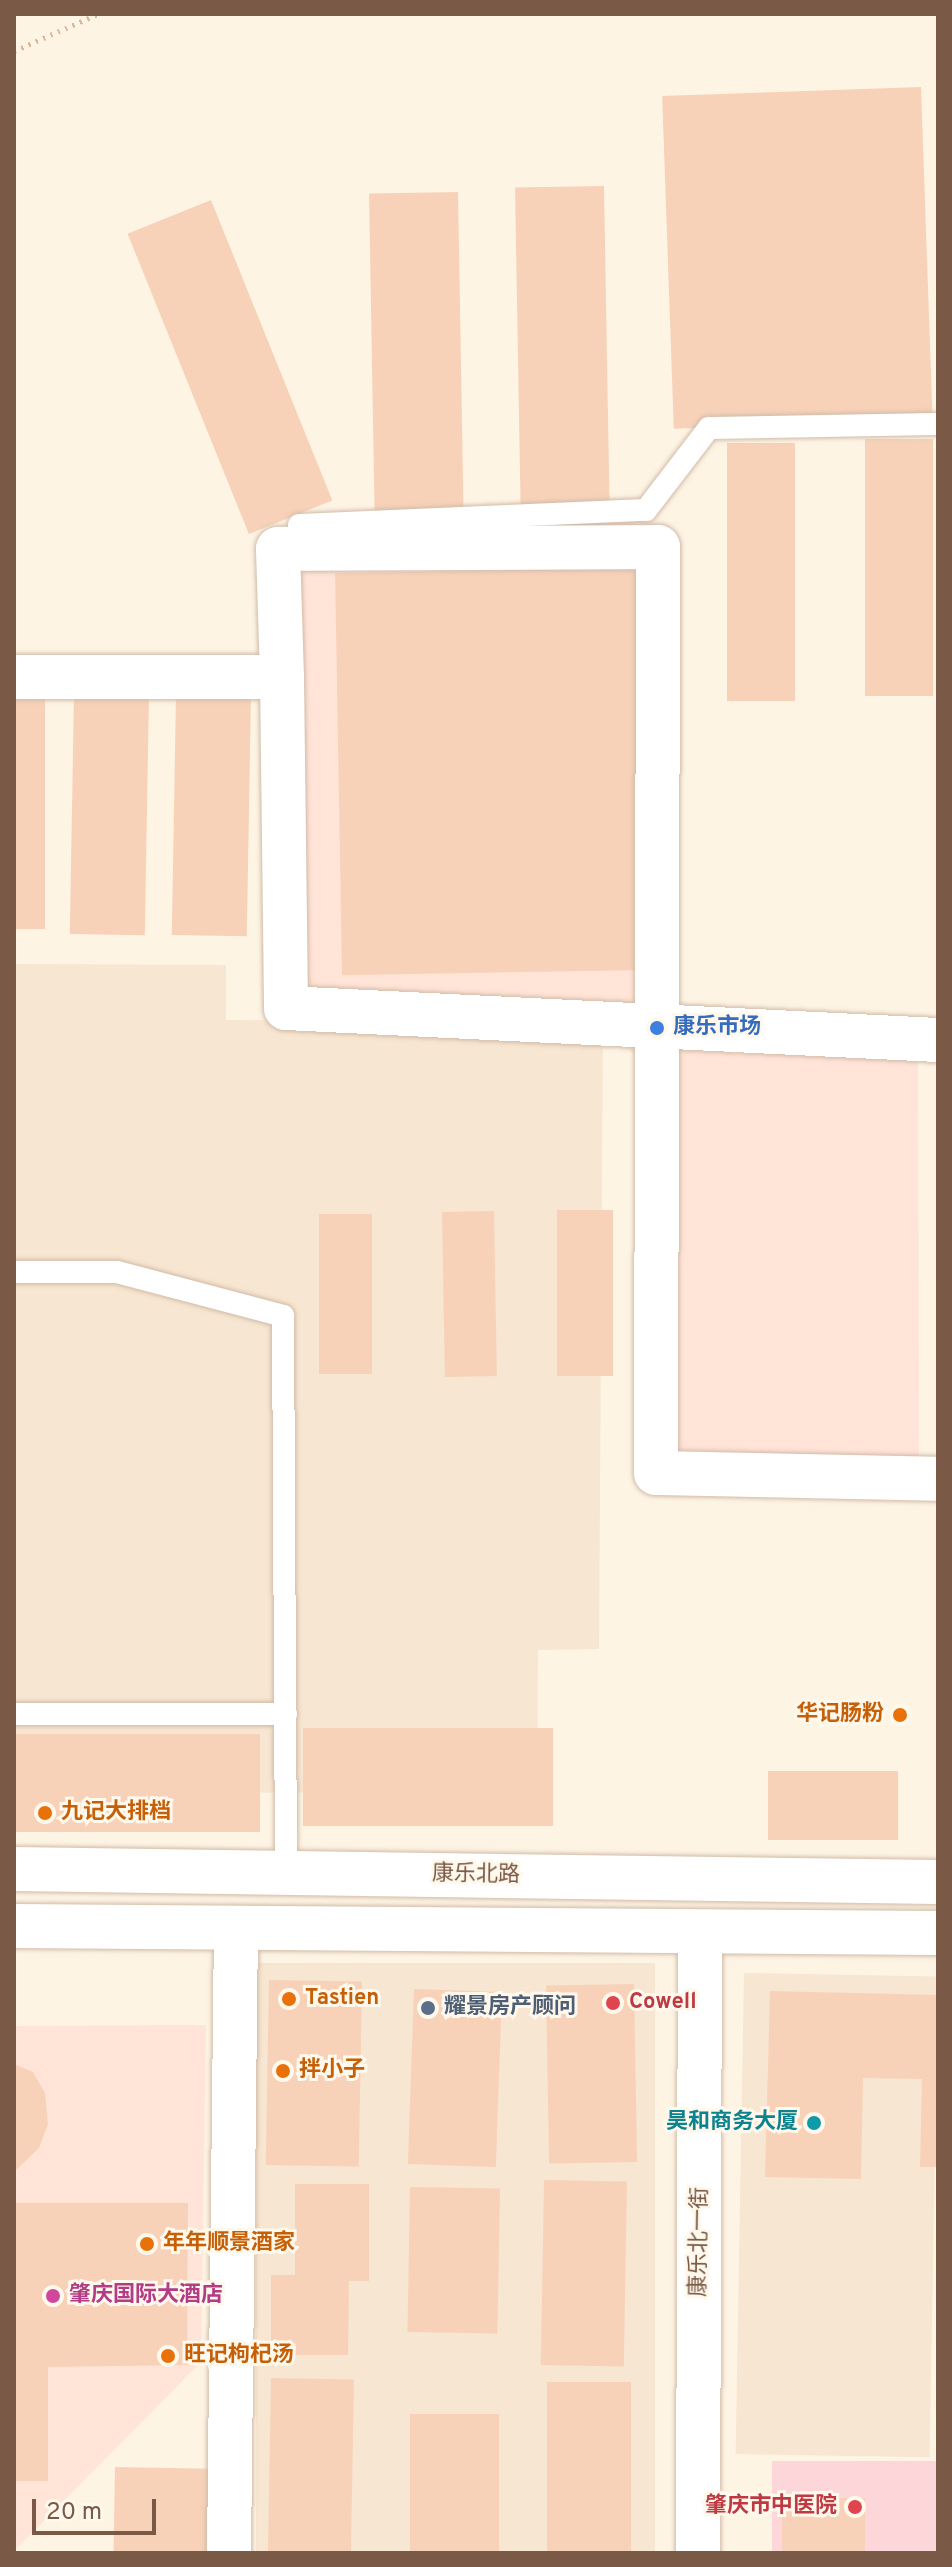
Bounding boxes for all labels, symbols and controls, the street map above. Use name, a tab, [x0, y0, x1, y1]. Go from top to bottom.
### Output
place label: 康乐市场	[673, 1015, 761, 1041]
marker: 康乐市场	[648, 1019, 666, 1037]
place label: 华记肠粉	[796, 1702, 884, 1728]
marker: 华记肠粉	[891, 1706, 909, 1724]
place label: 九记大排档	[61, 1800, 171, 1826]
marker: 九记大排档	[36, 1804, 54, 1822]
street label: 康乐北路	[432, 1861, 520, 1889]
place label: Tastien	[305, 1986, 379, 2012]
marker: Tastien	[280, 1990, 298, 2008]
place label: Cowell	[629, 1990, 697, 2016]
marker: Cowell	[604, 1994, 622, 2012]
place label: 耀景房产顾问	[444, 1995, 576, 2021]
marker: 耀景房产顾问	[419, 1999, 437, 2017]
place label: 拌小子	[299, 2058, 365, 2084]
marker: 拌小子	[274, 2062, 292, 2080]
place label: 昊和商务大厦	[666, 2110, 798, 2136]
marker: 昊和商务大厦	[805, 2114, 823, 2132]
street label: 康乐北一街	[686, 2187, 714, 2297]
place label: 年年顺景酒家	[163, 2231, 295, 2257]
marker: 年年顺景酒家	[138, 2235, 156, 2253]
place label: 肇庆国际大酒店	[69, 2283, 223, 2309]
marker: 肇庆国际大酒店	[44, 2287, 62, 2305]
place label: 旺记枸杞汤	[184, 2343, 294, 2369]
marker: 旺记枸杞汤	[159, 2347, 177, 2365]
scale bar	[36, 2483, 160, 2533]
place label: 肇庆市中医院	[705, 2494, 837, 2520]
marker: 肇庆市中医院	[844, 2496, 866, 2518]
text: 20 m	[46, 2498, 102, 2528]

